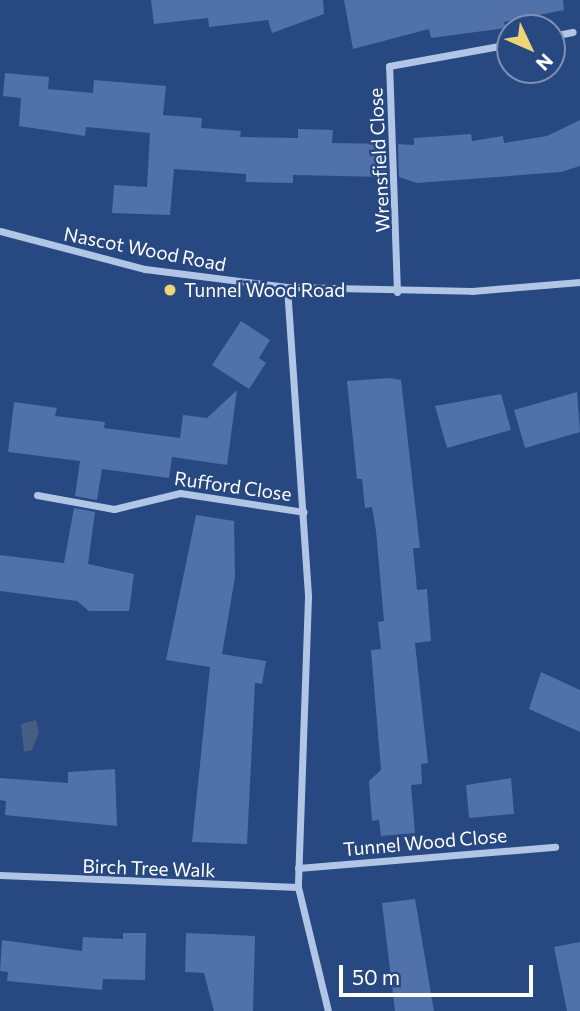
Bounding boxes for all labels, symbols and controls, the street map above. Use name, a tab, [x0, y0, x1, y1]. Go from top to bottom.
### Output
north arrow	[496, 14, 566, 84]
text: N	[532, 49, 558, 76]
street label: Wrensfield Close	[364, 87, 394, 233]
street label: Nascot Wood Road	[62, 222, 228, 276]
place label: Tunnel Wood Road	[184, 279, 345, 301]
marker: Tunnel Wood Road	[162, 282, 178, 298]
street label: Rufford Close	[173, 466, 293, 506]
street label: Tunnel Wood Close	[342, 823, 508, 861]
street label: Birch Tree Walk	[82, 854, 216, 882]
scale bar	[342, 951, 536, 995]
text: 50 m	[352, 964, 400, 989]

